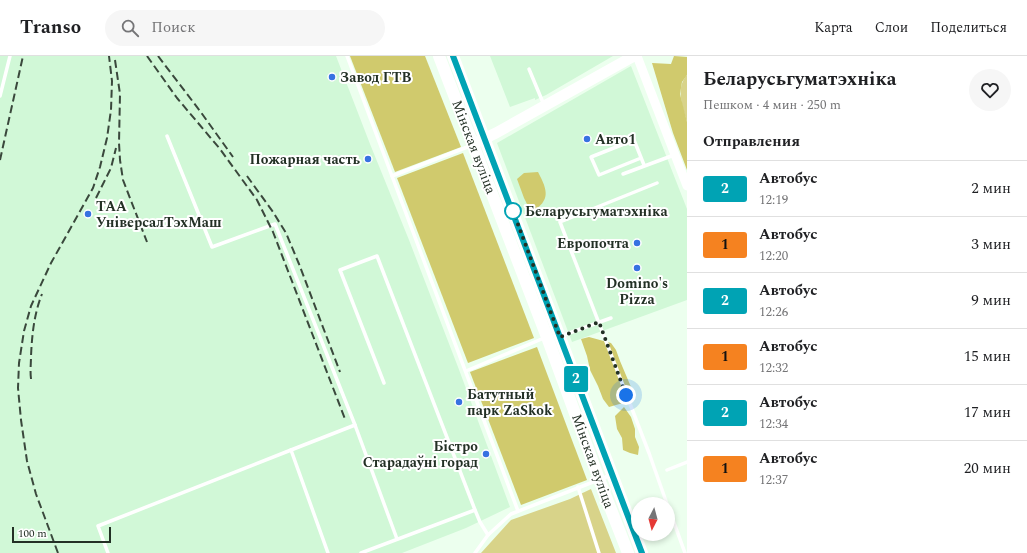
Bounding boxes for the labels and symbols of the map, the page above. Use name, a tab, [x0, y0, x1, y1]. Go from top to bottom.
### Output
place label: Завод ГТВ	[340, 67, 411, 88]
marker: Завод ГТВ	[327, 72, 337, 82]
street label: Мінская вуліца	[446, 97, 502, 197]
place label: Авто1	[595, 129, 636, 150]
marker: Авто1	[582, 134, 592, 144]
place label: Пожарная часть	[249, 149, 361, 170]
marker: Пожарная часть	[363, 154, 373, 164]
place label: ТАА УніверсалТэхМаш	[96, 196, 222, 233]
place label: Беларусьгуматэхніка	[525, 201, 668, 222]
marker: Беларусьгуматэхніка	[504, 202, 522, 220]
marker: ТАА УніверсалТэхМаш	[83, 209, 93, 219]
place label: Европочта	[557, 233, 630, 254]
marker: Европочта	[632, 238, 642, 248]
marker: Domino's Pizza	[632, 263, 642, 273]
place label: Domino's Pizza	[606, 273, 668, 310]
line badge: 2	[563, 366, 589, 392]
place label: Батутный парк ZaSkok	[467, 384, 553, 421]
your location	[616, 385, 636, 405]
marker: Батутный парк ZaSkok	[454, 397, 464, 407]
street label: Мінская вуліца	[566, 411, 620, 511]
place label: Бістро Старадаўні горад	[363, 436, 478, 473]
marker: Бістро Старадаўні горад	[481, 449, 491, 459]
north arrow	[631, 497, 675, 541]
scale bar	[12, 525, 111, 544]

